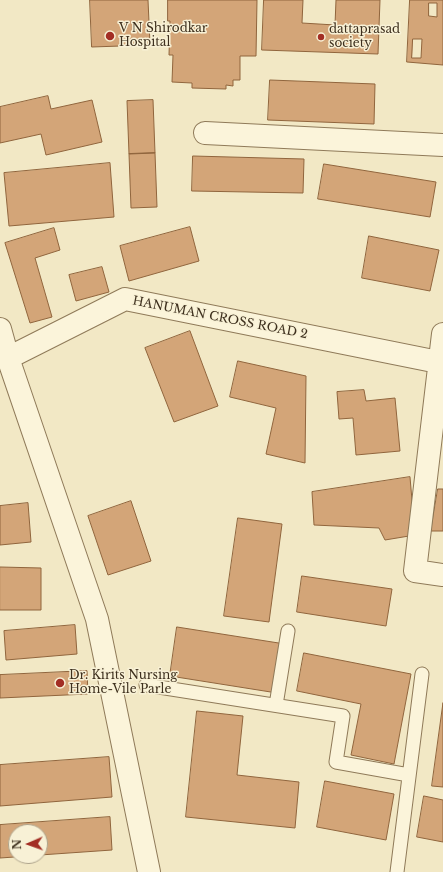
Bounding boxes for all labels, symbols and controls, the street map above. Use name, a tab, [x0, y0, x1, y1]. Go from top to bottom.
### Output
place label: V N Shirodkar Hospital	[119, 22, 208, 50]
place label: dattaprasad society	[329, 23, 400, 51]
marker: V N Shirodkar Hospital	[104, 30, 116, 42]
marker: dattaprasad society	[316, 32, 326, 42]
street label: HANUMAN CROSS ROAD 2	[131, 294, 309, 342]
place label: Dr. Kirits Nursing Home-Vile Parle	[69, 669, 177, 697]
marker: Dr. Kirits Nursing Home-Vile Parle	[54, 677, 66, 689]
north arrow	[8, 824, 48, 864]
text: N	[10, 839, 24, 850]

